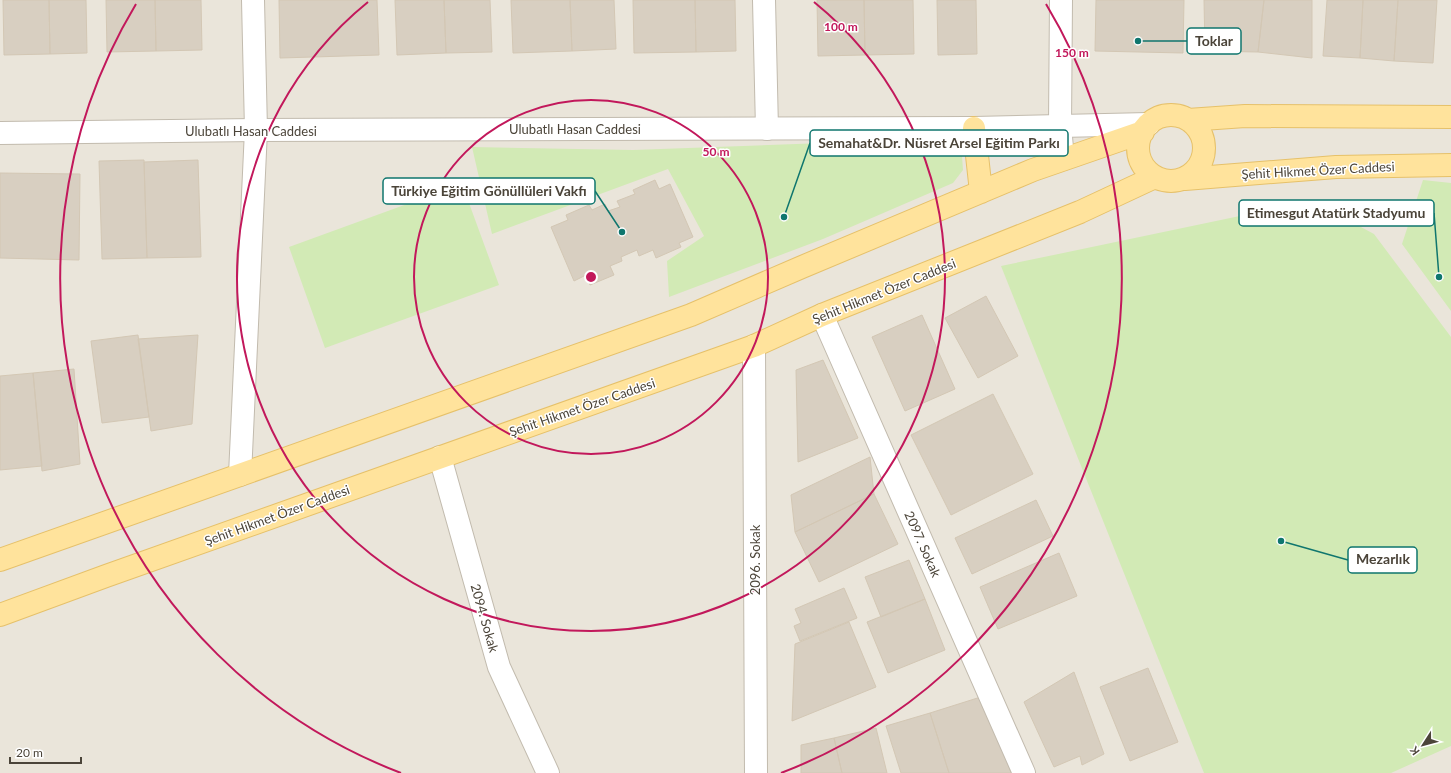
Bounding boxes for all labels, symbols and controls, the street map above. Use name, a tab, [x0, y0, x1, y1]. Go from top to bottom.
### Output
text: 100 m	[824, 19, 858, 34]
callout: Toklar	[1187, 28, 1241, 54]
text: Toklar	[1195, 32, 1234, 49]
text: 150 m	[1055, 45, 1089, 60]
street label: Ulubatlı Hasan Caddesi	[509, 121, 641, 137]
street label: Ulubatlı Hasan Caddesi	[185, 123, 317, 139]
callout: Semahat&Dr. Nüsret Arsel Eğitim Parkı	[810, 130, 1068, 156]
text: Semahat&Dr. Nüsret Arsel Eğitim Parkı	[818, 134, 1060, 151]
text: 50 m	[703, 144, 729, 159]
street label: Şehit Hikmet Özer Caddesi	[1241, 158, 1395, 182]
callout: Türkiye Eğitim Gönüllüleri Vakfı	[383, 178, 595, 204]
text: Türkiye Eğitim Gönüllüleri Vakfı	[391, 182, 587, 199]
callout: Etimesgut Atatürk Stadyumu	[1239, 200, 1434, 226]
text: Etimesgut Atatürk Stadyumu	[1247, 204, 1425, 221]
street label: Şehit Hikmet Özer Caddesi	[810, 255, 958, 327]
centre of rings	[584, 270, 598, 284]
street label: Şehit Hikmet Özer Caddesi	[507, 374, 657, 440]
street label: Şehit Hikmet Özer Caddesi	[202, 481, 352, 549]
street label: 2097. Sokak	[901, 508, 945, 580]
street label: 2096. Sokak	[747, 524, 763, 595]
callout: Mezarlık	[1348, 547, 1417, 573]
text: Mezarlık	[1356, 550, 1410, 567]
street label: 2094. Sokak	[468, 582, 503, 655]
north arrow	[1403, 725, 1443, 765]
scale bar	[10, 739, 81, 765]
text: K	[1407, 744, 1422, 758]
text: 20 m	[16, 745, 43, 760]

